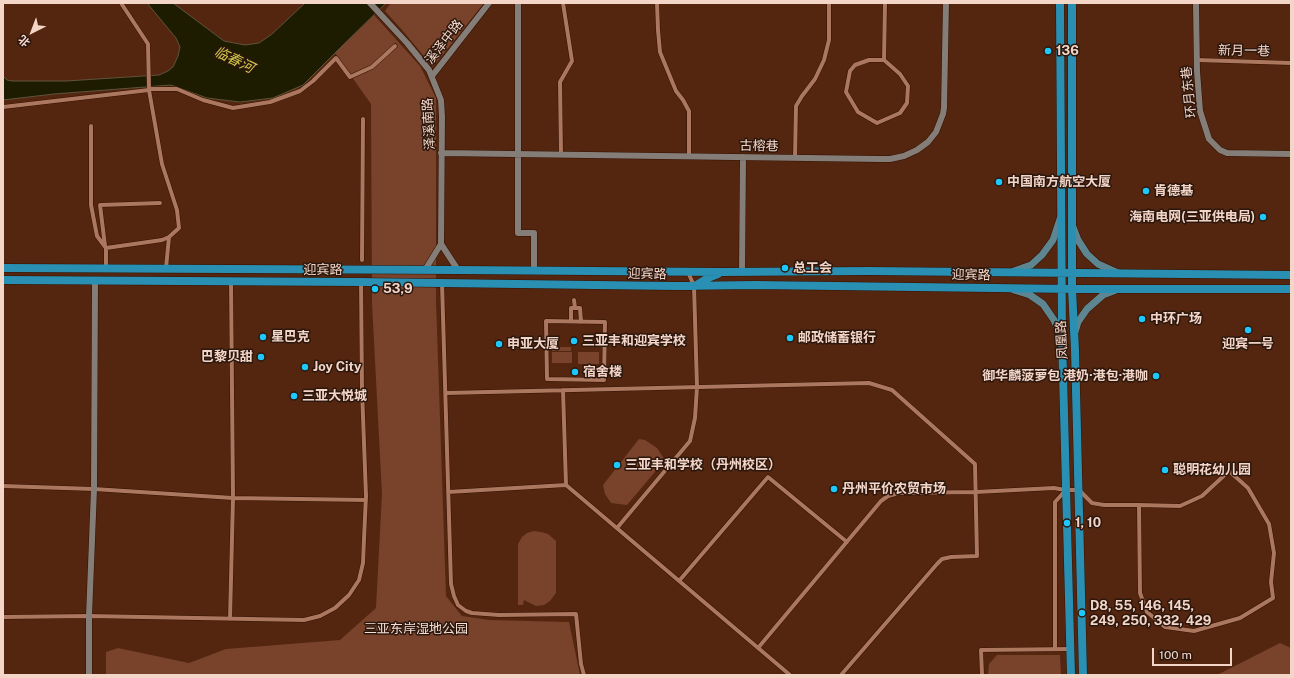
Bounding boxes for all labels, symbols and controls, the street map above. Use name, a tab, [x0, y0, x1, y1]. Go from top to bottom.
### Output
north arrow	[12, 12, 52, 52]
street label: 溪泽中路	[422, 17, 466, 67]
text: 北	[16, 33, 32, 49]
water label: 临春河	[211, 43, 257, 77]
place label: 136	[1056, 43, 1079, 59]
street label: 新月一巷	[1218, 43, 1270, 59]
marker: 136	[1043, 46, 1053, 56]
street label: 环月东巷	[1179, 65, 1199, 119]
street label: 泽溪南路	[420, 98, 438, 150]
street label: 古榕巷	[739, 138, 779, 154]
place label: 中国南方航空大厦	[1007, 174, 1111, 190]
marker: 中国南方航空大厦	[994, 177, 1004, 187]
place label: 肯德基	[1154, 183, 1193, 199]
marker: 肯德基	[1141, 186, 1151, 196]
place label: 海南电网(三亚供电局)	[1129, 209, 1255, 225]
marker: 海南电网(三亚供电局)	[1258, 212, 1268, 222]
place label: 总工会	[793, 260, 832, 276]
street label: 迎宾路	[304, 262, 342, 278]
marker: 总工会	[780, 263, 790, 273]
street label: 迎宾路	[627, 266, 667, 282]
street label: 迎宾路	[951, 267, 991, 283]
place label: 53,9	[383, 281, 413, 297]
marker: 53,9	[370, 284, 380, 294]
place label: 中环广场	[1150, 311, 1202, 327]
marker: 中环广场	[1137, 314, 1147, 324]
street label: 凤凰路	[1053, 320, 1071, 360]
marker: 迎宾一号	[1243, 325, 1253, 335]
place label: 星巴克	[271, 329, 310, 345]
place label: 邮政储蓄银行	[798, 330, 876, 346]
marker: 星巴克	[258, 332, 268, 342]
place label: 三亚丰和迎宾学校	[582, 333, 686, 349]
marker: 邮政储蓄银行	[785, 333, 795, 343]
place label: 申亚大厦	[507, 336, 559, 352]
marker: 三亚丰和迎宾学校	[569, 336, 579, 346]
place label: 迎宾一号	[1222, 336, 1274, 352]
marker: 申亚大厦	[494, 339, 504, 349]
place label: 巴黎贝甜	[201, 349, 253, 365]
marker: 巴黎贝甜	[256, 352, 266, 362]
place label: Joy City	[313, 359, 361, 375]
marker: Joy City	[300, 362, 310, 372]
place label: 宿舍楼	[583, 364, 622, 380]
marker: 宿舍楼	[570, 367, 580, 377]
place label: 御华麟菠萝包 港奶·港包·港咖	[982, 368, 1148, 384]
marker: 御华麟菠萝包 港奶·港包·港咖	[1151, 371, 1161, 381]
place label: 三亚大悦城	[302, 388, 367, 404]
marker: 三亚大悦城	[289, 391, 299, 401]
place label: 三亚丰和学校（丹州校区）	[625, 457, 781, 473]
marker: 三亚丰和学校（丹州校区）	[612, 460, 622, 470]
place label: 聪明花幼儿园	[1173, 462, 1251, 478]
marker: 聪明花幼儿园	[1160, 465, 1170, 475]
place label: 丹州平价农贸市场	[842, 481, 946, 497]
marker: 丹州平价农贸市场	[829, 484, 839, 494]
place label: 1, 10	[1075, 515, 1101, 531]
marker: 1, 10	[1062, 518, 1072, 528]
place label: D8, 55, 146, 145, 249, 250, 332, 429	[1090, 598, 1211, 629]
marker: D8, 55, 146, 145, 249, 250, 332, 429	[1077, 608, 1087, 618]
park label: 三亚东岸湿地公园	[364, 621, 468, 637]
scale bar	[1154, 640, 1234, 666]
text: 100 m	[1159, 648, 1192, 662]

